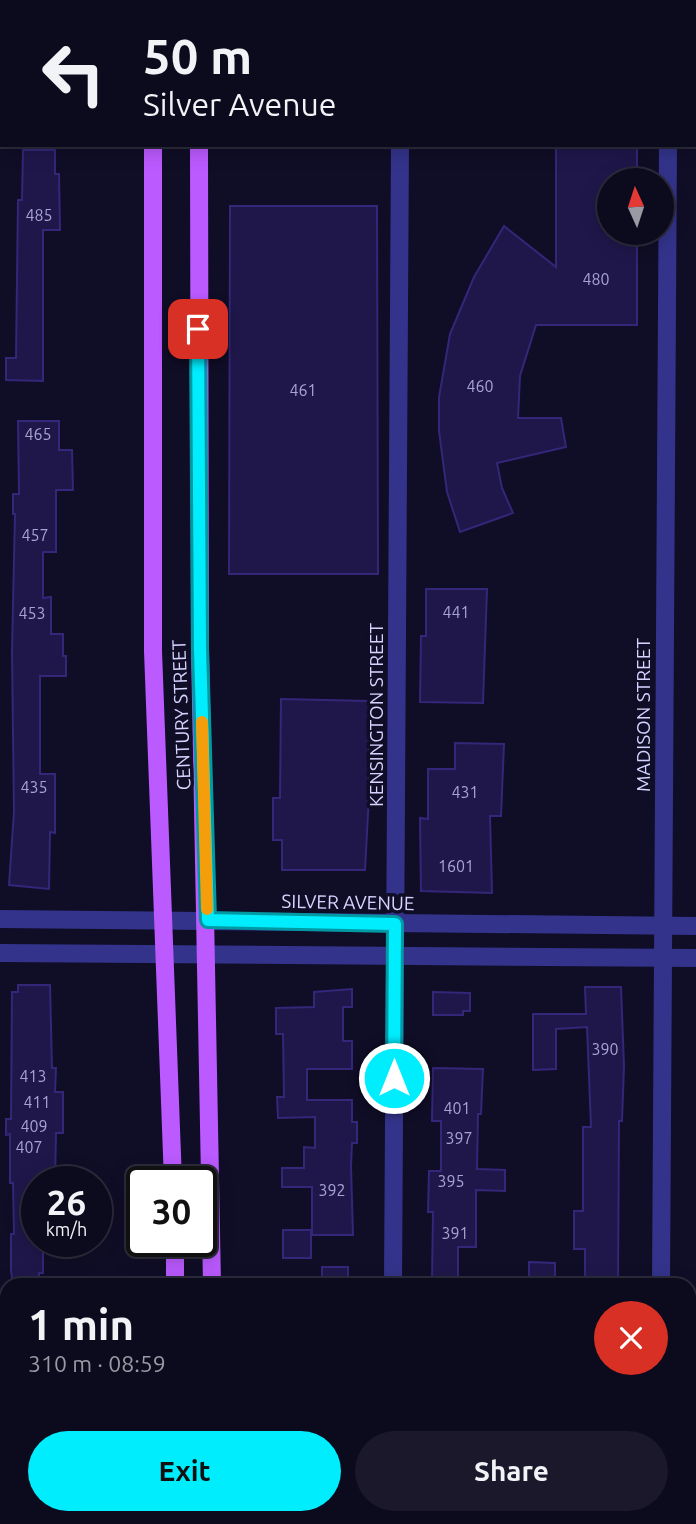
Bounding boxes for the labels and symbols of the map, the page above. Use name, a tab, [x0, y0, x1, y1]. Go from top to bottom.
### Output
north arrow	[597, 168, 674, 245]
house number: 485	[25, 206, 53, 224]
house number: 480	[582, 270, 610, 288]
pin	[168, 299, 228, 359]
house number: 460	[466, 377, 494, 395]
house number: 461	[289, 381, 317, 399]
house number: 465	[24, 425, 52, 443]
house number: 457	[21, 526, 49, 544]
house number: 441	[442, 603, 470, 621]
house number: 453	[18, 604, 46, 622]
street label: KENSINGTON STREET	[365, 623, 387, 807]
street label: MADISON STREET	[632, 638, 654, 792]
street label: CENTURY STREET	[167, 639, 195, 791]
house number: 435	[20, 778, 48, 796]
house number: 431	[451, 783, 479, 801]
house number: 1601	[438, 857, 474, 875]
street label: SILVER AVENUE	[281, 890, 415, 914]
house number: 390	[591, 1040, 619, 1058]
position arrow	[357, 1041, 431, 1115]
house number: 413	[19, 1067, 47, 1085]
house number: 411	[23, 1093, 51, 1111]
house number: 401	[443, 1099, 471, 1117]
house number: 409	[20, 1117, 48, 1135]
house number: 397	[445, 1129, 473, 1147]
house number: 407	[15, 1138, 43, 1156]
speed limit sign: 30	[126, 1166, 217, 1257]
house number: 395	[437, 1172, 465, 1190]
house number: 392	[318, 1181, 346, 1199]
house number: 391	[441, 1224, 469, 1242]

